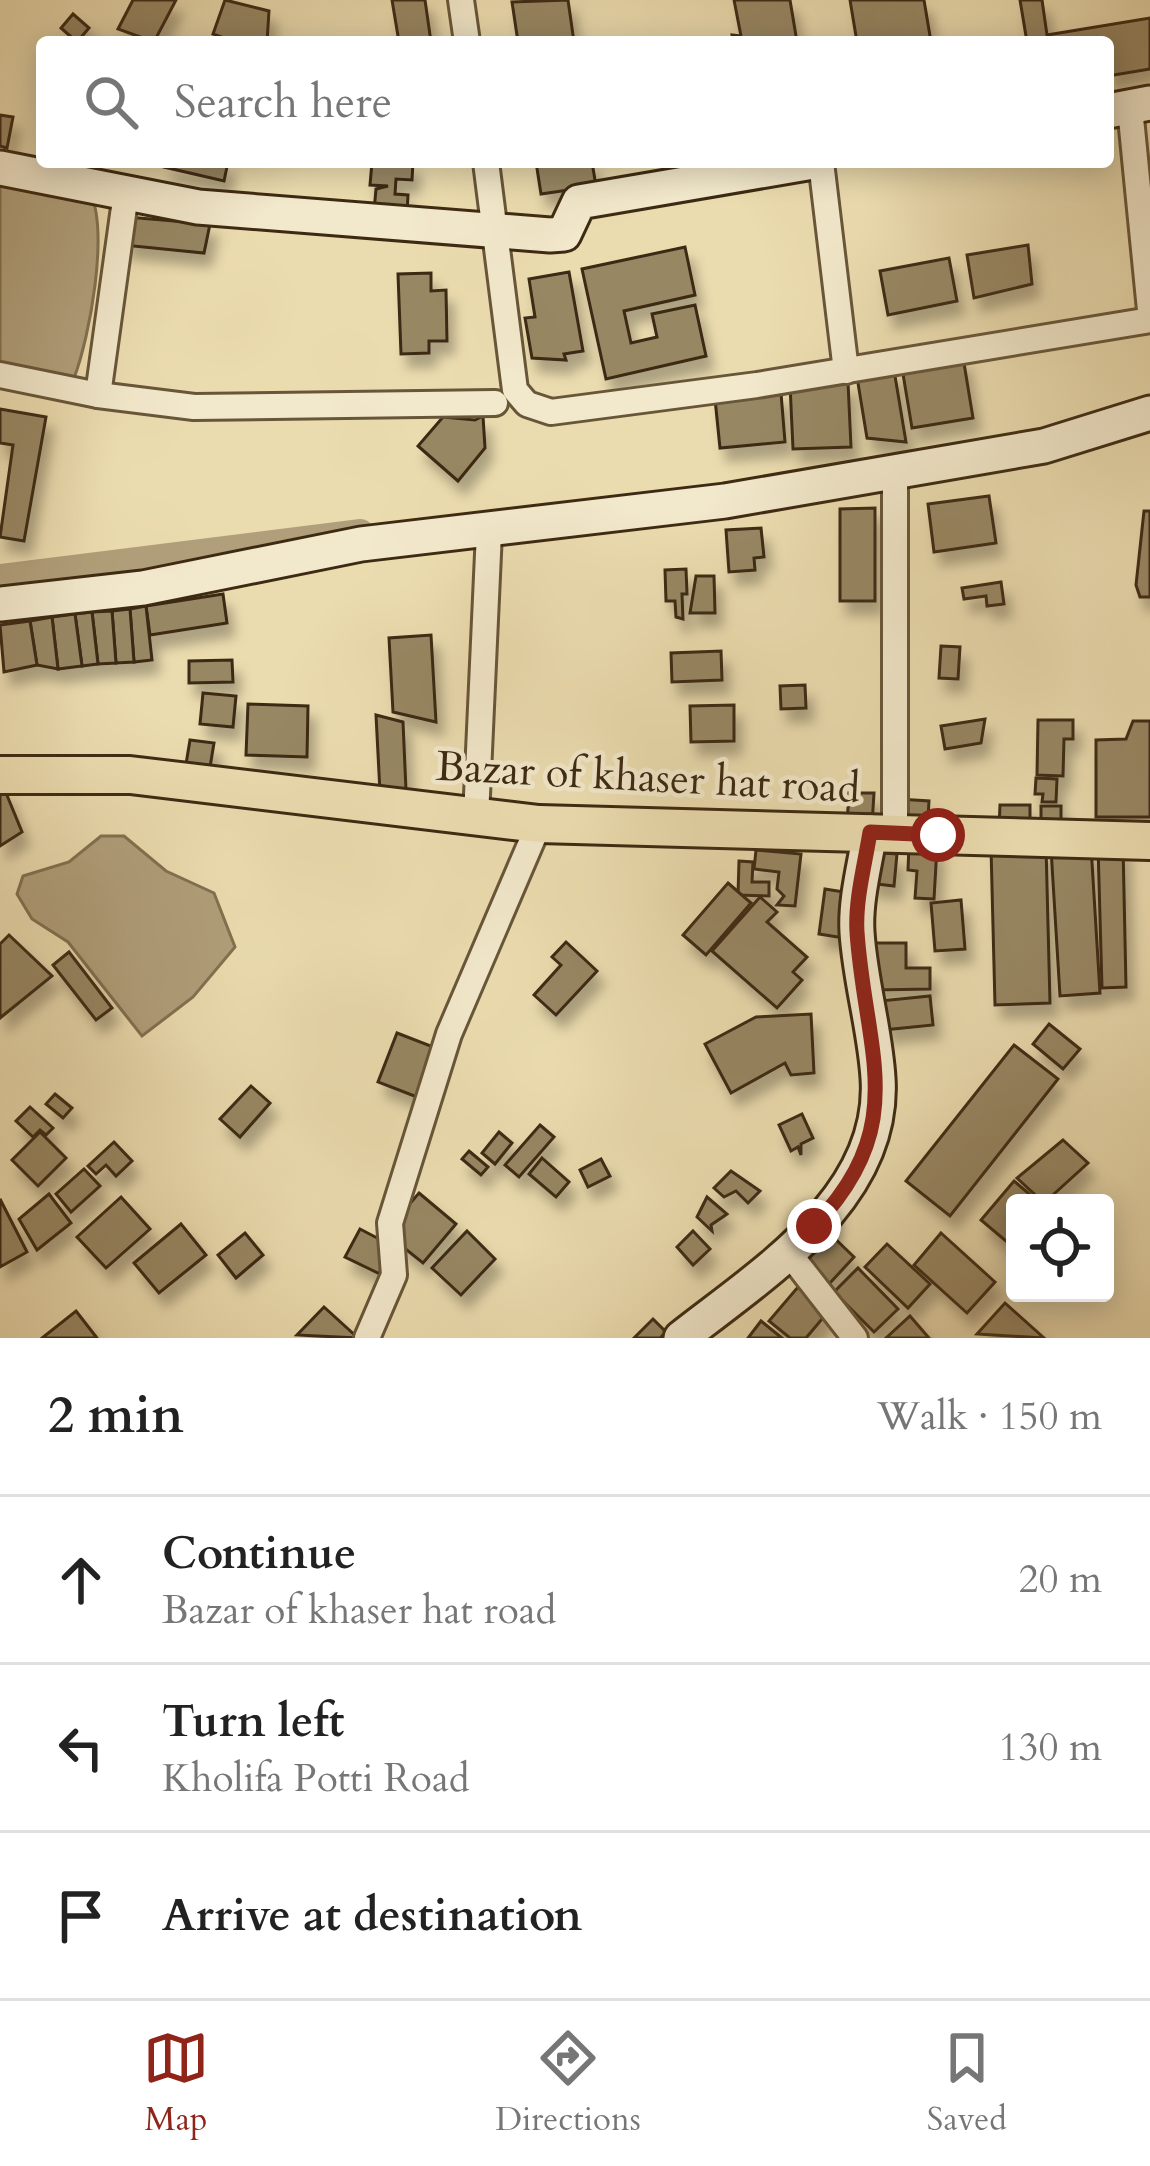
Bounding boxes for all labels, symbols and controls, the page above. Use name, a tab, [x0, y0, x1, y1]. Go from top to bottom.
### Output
search box	[36, 36, 1114, 168]
icon: search	[78, 69, 144, 135]
text: Search here	[174, 72, 392, 133]
street label: Bazar of khaser hat road	[434, 738, 861, 817]
route start	[911, 808, 965, 862]
map controls	[1006, 1194, 1114, 1302]
button: locate	[1006, 1194, 1114, 1302]
route end	[787, 1199, 841, 1253]
text: 2 min	[48, 1381, 184, 1451]
text: Walk · 150 m	[877, 1390, 1102, 1443]
text: Continue	[162, 1523, 356, 1584]
icon: ahead	[48, 1547, 114, 1613]
text: 20 m	[1019, 1553, 1102, 1606]
text: Bazar of khaser hat road	[162, 1584, 556, 1637]
text: Turn left	[162, 1691, 344, 1752]
icon: left	[48, 1715, 114, 1781]
text: 130 m	[999, 1721, 1102, 1774]
text: Kholifa Potti Road	[162, 1752, 470, 1805]
icon: arrive	[48, 1883, 114, 1949]
text: Arrive at destination	[162, 1885, 582, 1946]
tab: Map	[143, 2025, 209, 2142]
tab: Directions	[495, 2025, 641, 2142]
tab: Saved	[927, 2025, 1007, 2142]

